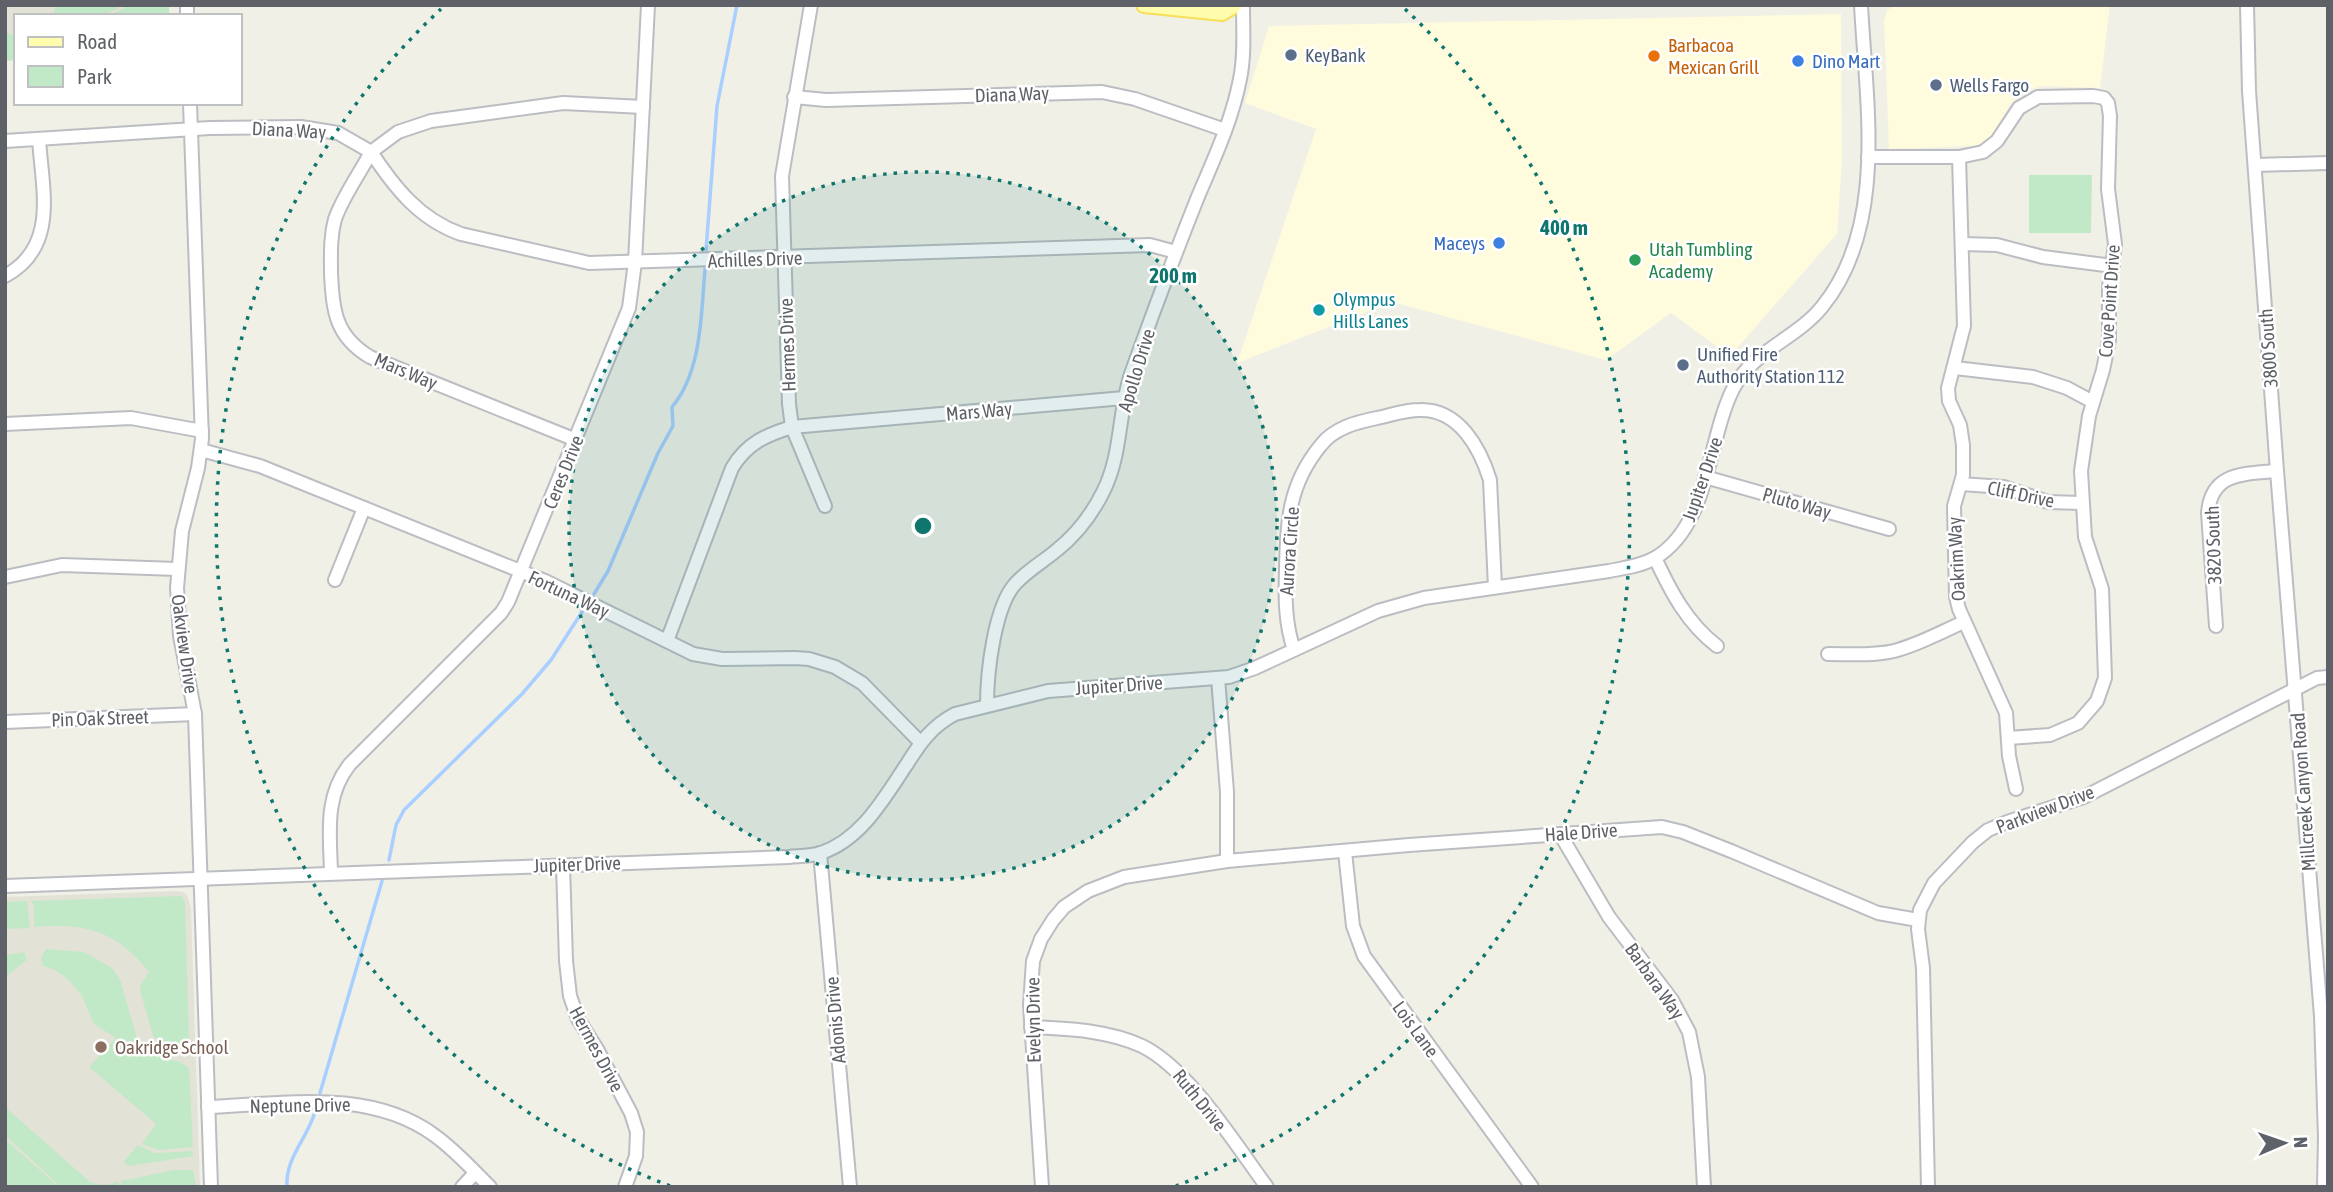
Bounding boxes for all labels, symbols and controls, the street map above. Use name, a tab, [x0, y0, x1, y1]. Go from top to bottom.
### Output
legend	[14, 14, 242, 105]
text: Road	[77, 29, 117, 53]
place label: Barbacoa Mexican Grill	[1668, 34, 1759, 78]
place label: KeyBank	[1305, 44, 1366, 66]
marker: KeyBank	[1283, 47, 1299, 63]
marker: Barbacoa Mexican Grill	[1646, 48, 1662, 64]
place label: Dino Mart	[1812, 50, 1880, 72]
marker: Dino Mart	[1790, 53, 1806, 69]
text: Park	[77, 64, 112, 88]
place label: Wells Fargo	[1950, 74, 2029, 96]
marker: Wells Fargo	[1928, 77, 1944, 93]
street label: Diana Way	[974, 82, 1050, 106]
street label: Diana Way	[251, 117, 327, 143]
text: 400 m	[1539, 215, 1588, 239]
place label: Maceys	[1433, 232, 1485, 254]
marker: Maceys	[1491, 235, 1507, 251]
place label: Utah Tumbling Academy	[1649, 238, 1753, 282]
street label: Cove Point Drive	[2094, 244, 2124, 358]
street label: Achilles Drive	[707, 246, 803, 272]
marker: Utah Tumbling Academy	[1627, 252, 1643, 268]
text: 200 m	[1149, 263, 1197, 287]
place label: Olympus Hills Lanes	[1333, 288, 1409, 332]
street label: Hermes Drive	[774, 298, 800, 392]
marker: Olympus Hills Lanes	[1311, 302, 1327, 318]
street label: 3800 South	[2254, 308, 2282, 388]
street label: Apollo Drive	[1113, 326, 1159, 414]
place label: Unified Fire Authority Station 112	[1697, 343, 1845, 387]
street label: Mars Way	[371, 348, 441, 394]
marker: Unified Fire Authority Station 112	[1675, 357, 1691, 373]
street label: Mars Way	[945, 397, 1013, 425]
street label: Ceres Drive	[538, 432, 588, 512]
street label: Jupiter Drive	[1677, 434, 1727, 524]
street label: Cliff Drive	[1986, 476, 2056, 512]
street label: Pluto Way	[1760, 483, 1834, 523]
street label: 3820 South	[2201, 505, 2225, 585]
street label: Aurora Circle	[1275, 506, 1303, 596]
centre of rings	[911, 514, 935, 538]
street label: Oakrim Way	[1943, 516, 1969, 602]
street label: Fortuna Way	[525, 566, 613, 622]
street label: Oakview Drive	[167, 593, 203, 695]
street label: Jupiter Drive	[1075, 671, 1163, 699]
street label: Pin Oak Street	[51, 705, 149, 731]
street label: Millcreek Canyon Road	[2286, 712, 2320, 872]
street label: Parkview Drive	[1993, 780, 2097, 838]
street label: Hale Drive	[1544, 818, 1618, 846]
street label: Jupiter Drive	[533, 851, 621, 877]
street label: Barbara Way	[1621, 939, 1689, 1023]
street label: Adonis Drive	[820, 976, 850, 1064]
street label: Evelyn Drive	[1021, 977, 1045, 1063]
street label: Lois Lane	[1388, 997, 1444, 1061]
street label: Hermes Drive	[565, 1002, 629, 1096]
place label: Oakridge School	[115, 1036, 228, 1058]
marker: Oakridge School	[93, 1039, 109, 1055]
street label: Ruth Drive	[1169, 1065, 1231, 1135]
street label: Neptune Drive	[249, 1093, 351, 1117]
north arrow	[2249, 1108, 2319, 1178]
text: N	[2290, 1136, 2312, 1148]

